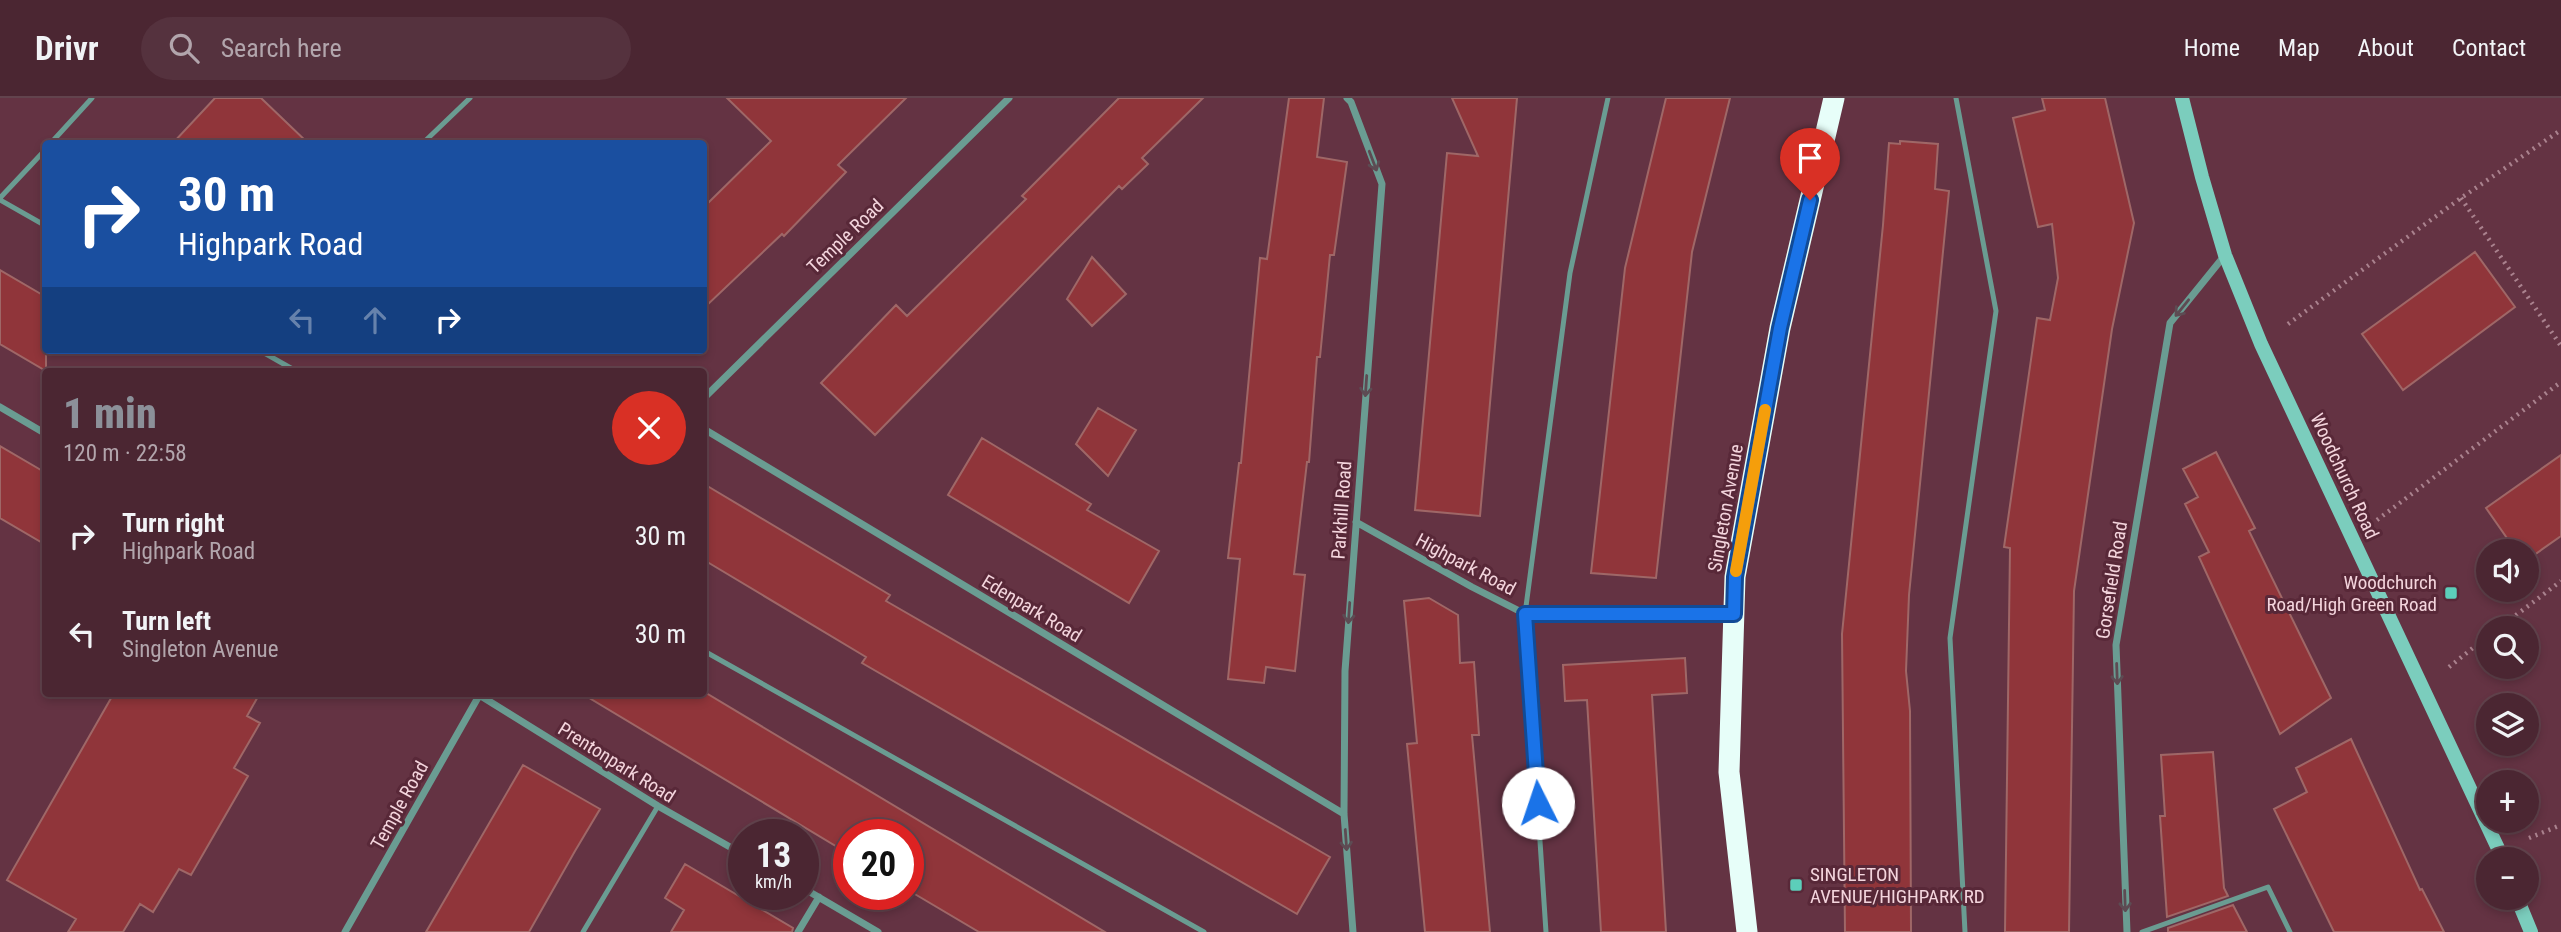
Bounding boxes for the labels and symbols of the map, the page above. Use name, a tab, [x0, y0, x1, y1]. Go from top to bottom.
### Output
pin	[1780, 128, 1840, 200]
one-way arrow	[1367, 149, 1380, 171]
street label: Temple Road	[802, 194, 888, 278]
one-way arrow	[2174, 298, 2190, 316]
one-way arrow	[1359, 374, 1372, 397]
street label: Woodchurch Road	[2305, 410, 2384, 543]
street label: Singleton Avenue	[1703, 442, 1748, 574]
street label: Parkhill Road	[1327, 460, 1356, 560]
street label: Gorsefield Road	[2091, 520, 2132, 640]
street label: Highpark Road	[1412, 528, 1520, 600]
street label: Edenpark Road	[978, 570, 1086, 647]
place label: Woodchurch Road/High Green Road	[2266, 571, 2437, 616]
marker: Woodchurch Road/High Green Road	[2443, 585, 2459, 601]
one-way arrow	[1343, 601, 1356, 624]
one-way arrow	[2110, 662, 2124, 685]
street label: Prentonpark Road	[554, 717, 680, 808]
street label: Temple Road	[366, 757, 433, 853]
position arrow	[1501, 766, 1575, 840]
speed limit sign: 20	[833, 819, 924, 910]
one-way arrow	[1340, 828, 1353, 851]
place label: SINGLETON AVENUE/HIGHPARK RD	[1810, 863, 1985, 908]
marker: SINGLETON AVENUE/HIGHPARK RD	[1788, 877, 1804, 893]
one-way arrow	[2118, 889, 2131, 912]

